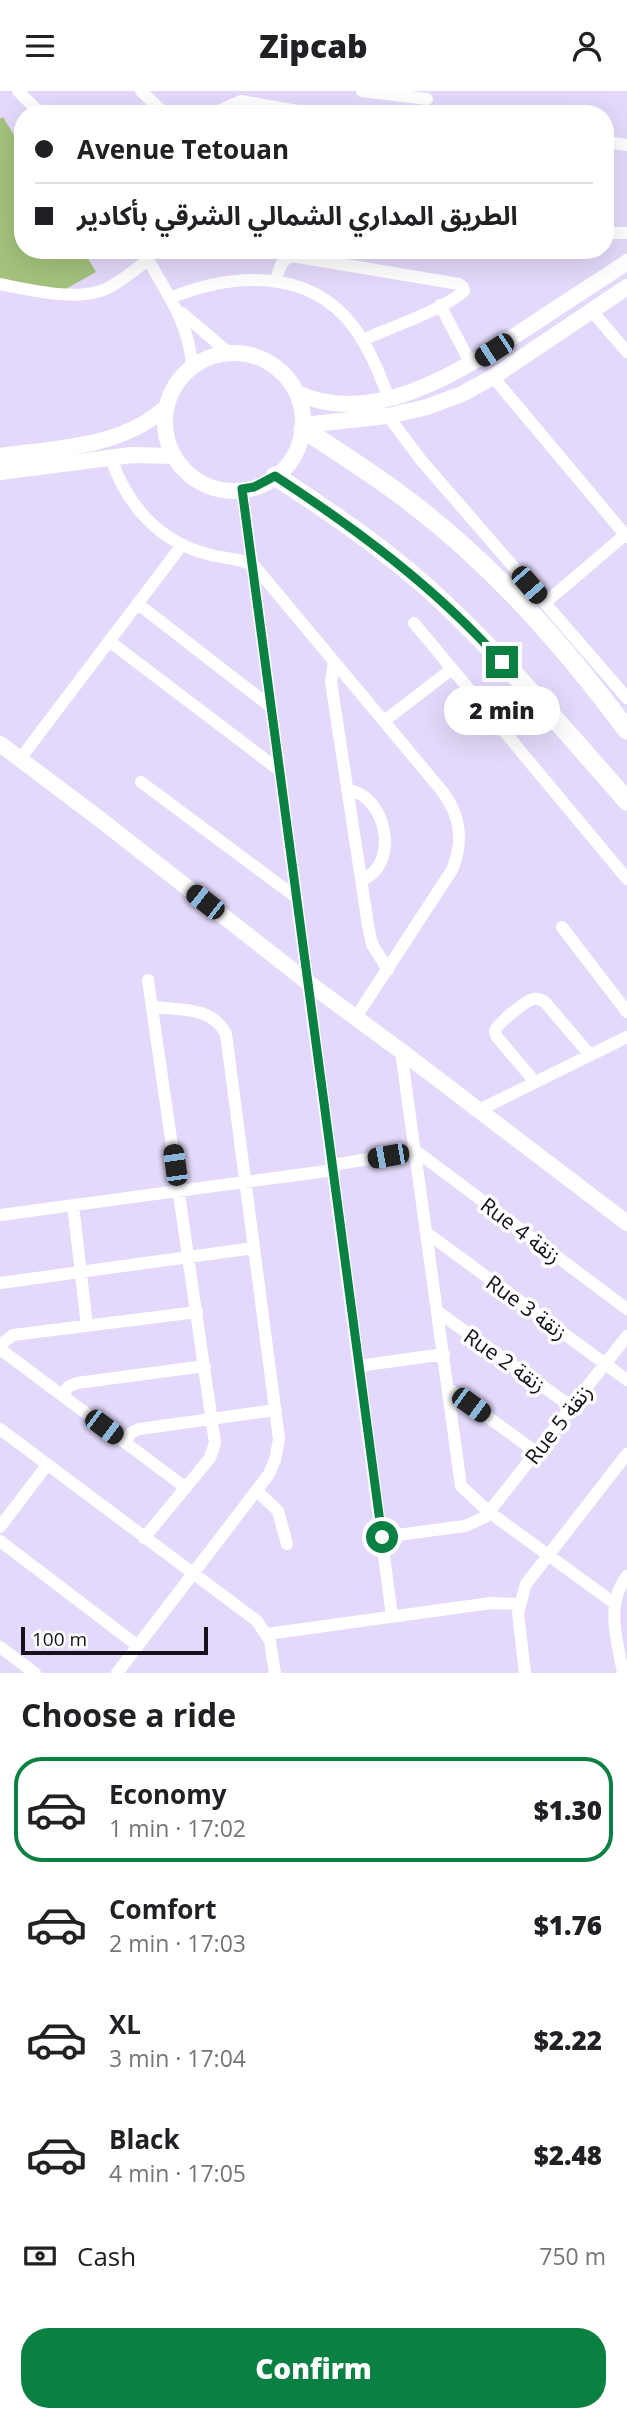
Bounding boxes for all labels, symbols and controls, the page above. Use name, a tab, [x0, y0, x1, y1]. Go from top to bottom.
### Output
text: Zipcab	[259, 24, 368, 67]
icon: menu	[21, 27, 59, 65]
icon: person	[568, 27, 606, 65]
text: Avenue Tetouan	[77, 131, 289, 167]
text: الطريق المداري الشمالي الشرقي بأكادير	[77, 197, 518, 233]
car	[471, 330, 518, 370]
car	[508, 562, 551, 608]
route end	[486, 646, 518, 678]
callout: 2 min	[444, 687, 560, 735]
text: 2 min	[469, 694, 535, 726]
car	[182, 881, 229, 923]
car	[366, 1142, 411, 1170]
car	[162, 1143, 189, 1187]
street label: Rue 4 زنقة	[475, 1191, 567, 1269]
street label: Rue 3 زنقة	[481, 1268, 573, 1346]
street label: Rue 2 زنقة	[459, 1322, 551, 1398]
street label: Rue 5 زنقة	[518, 1378, 598, 1470]
car	[448, 1384, 495, 1426]
car	[81, 1406, 128, 1448]
route start	[366, 1521, 398, 1553]
scale bar	[21, 1624, 208, 1656]
text: 100 m	[32, 1626, 87, 1652]
text: Choose a ride	[21, 1693, 236, 1736]
text: Economy	[109, 1776, 227, 1812]
icon: car	[25, 1778, 88, 1841]
text: $1.30	[534, 1792, 602, 1828]
text: 1 min · 17:02	[109, 1812, 246, 1844]
text: Comfort	[109, 1891, 216, 1927]
icon: car	[25, 1893, 88, 1956]
text: $1.76	[534, 1907, 602, 1943]
text: 2 min · 17:03	[109, 1927, 246, 1959]
text: XL	[109, 2006, 141, 2042]
icon: car	[25, 2008, 88, 2071]
text: $2.22	[534, 2022, 602, 2058]
text: 3 min · 17:04	[109, 2042, 246, 2074]
text: Black	[109, 2121, 180, 2157]
icon: car	[25, 2123, 88, 2186]
text: $2.48	[534, 2137, 602, 2173]
text: 4 min · 17:05	[109, 2157, 246, 2189]
icon: cash	[21, 2237, 59, 2275]
text: Cash	[77, 2238, 136, 2274]
text: 750 m	[539, 2240, 606, 2272]
button: Confirm	[21, 2328, 606, 2408]

